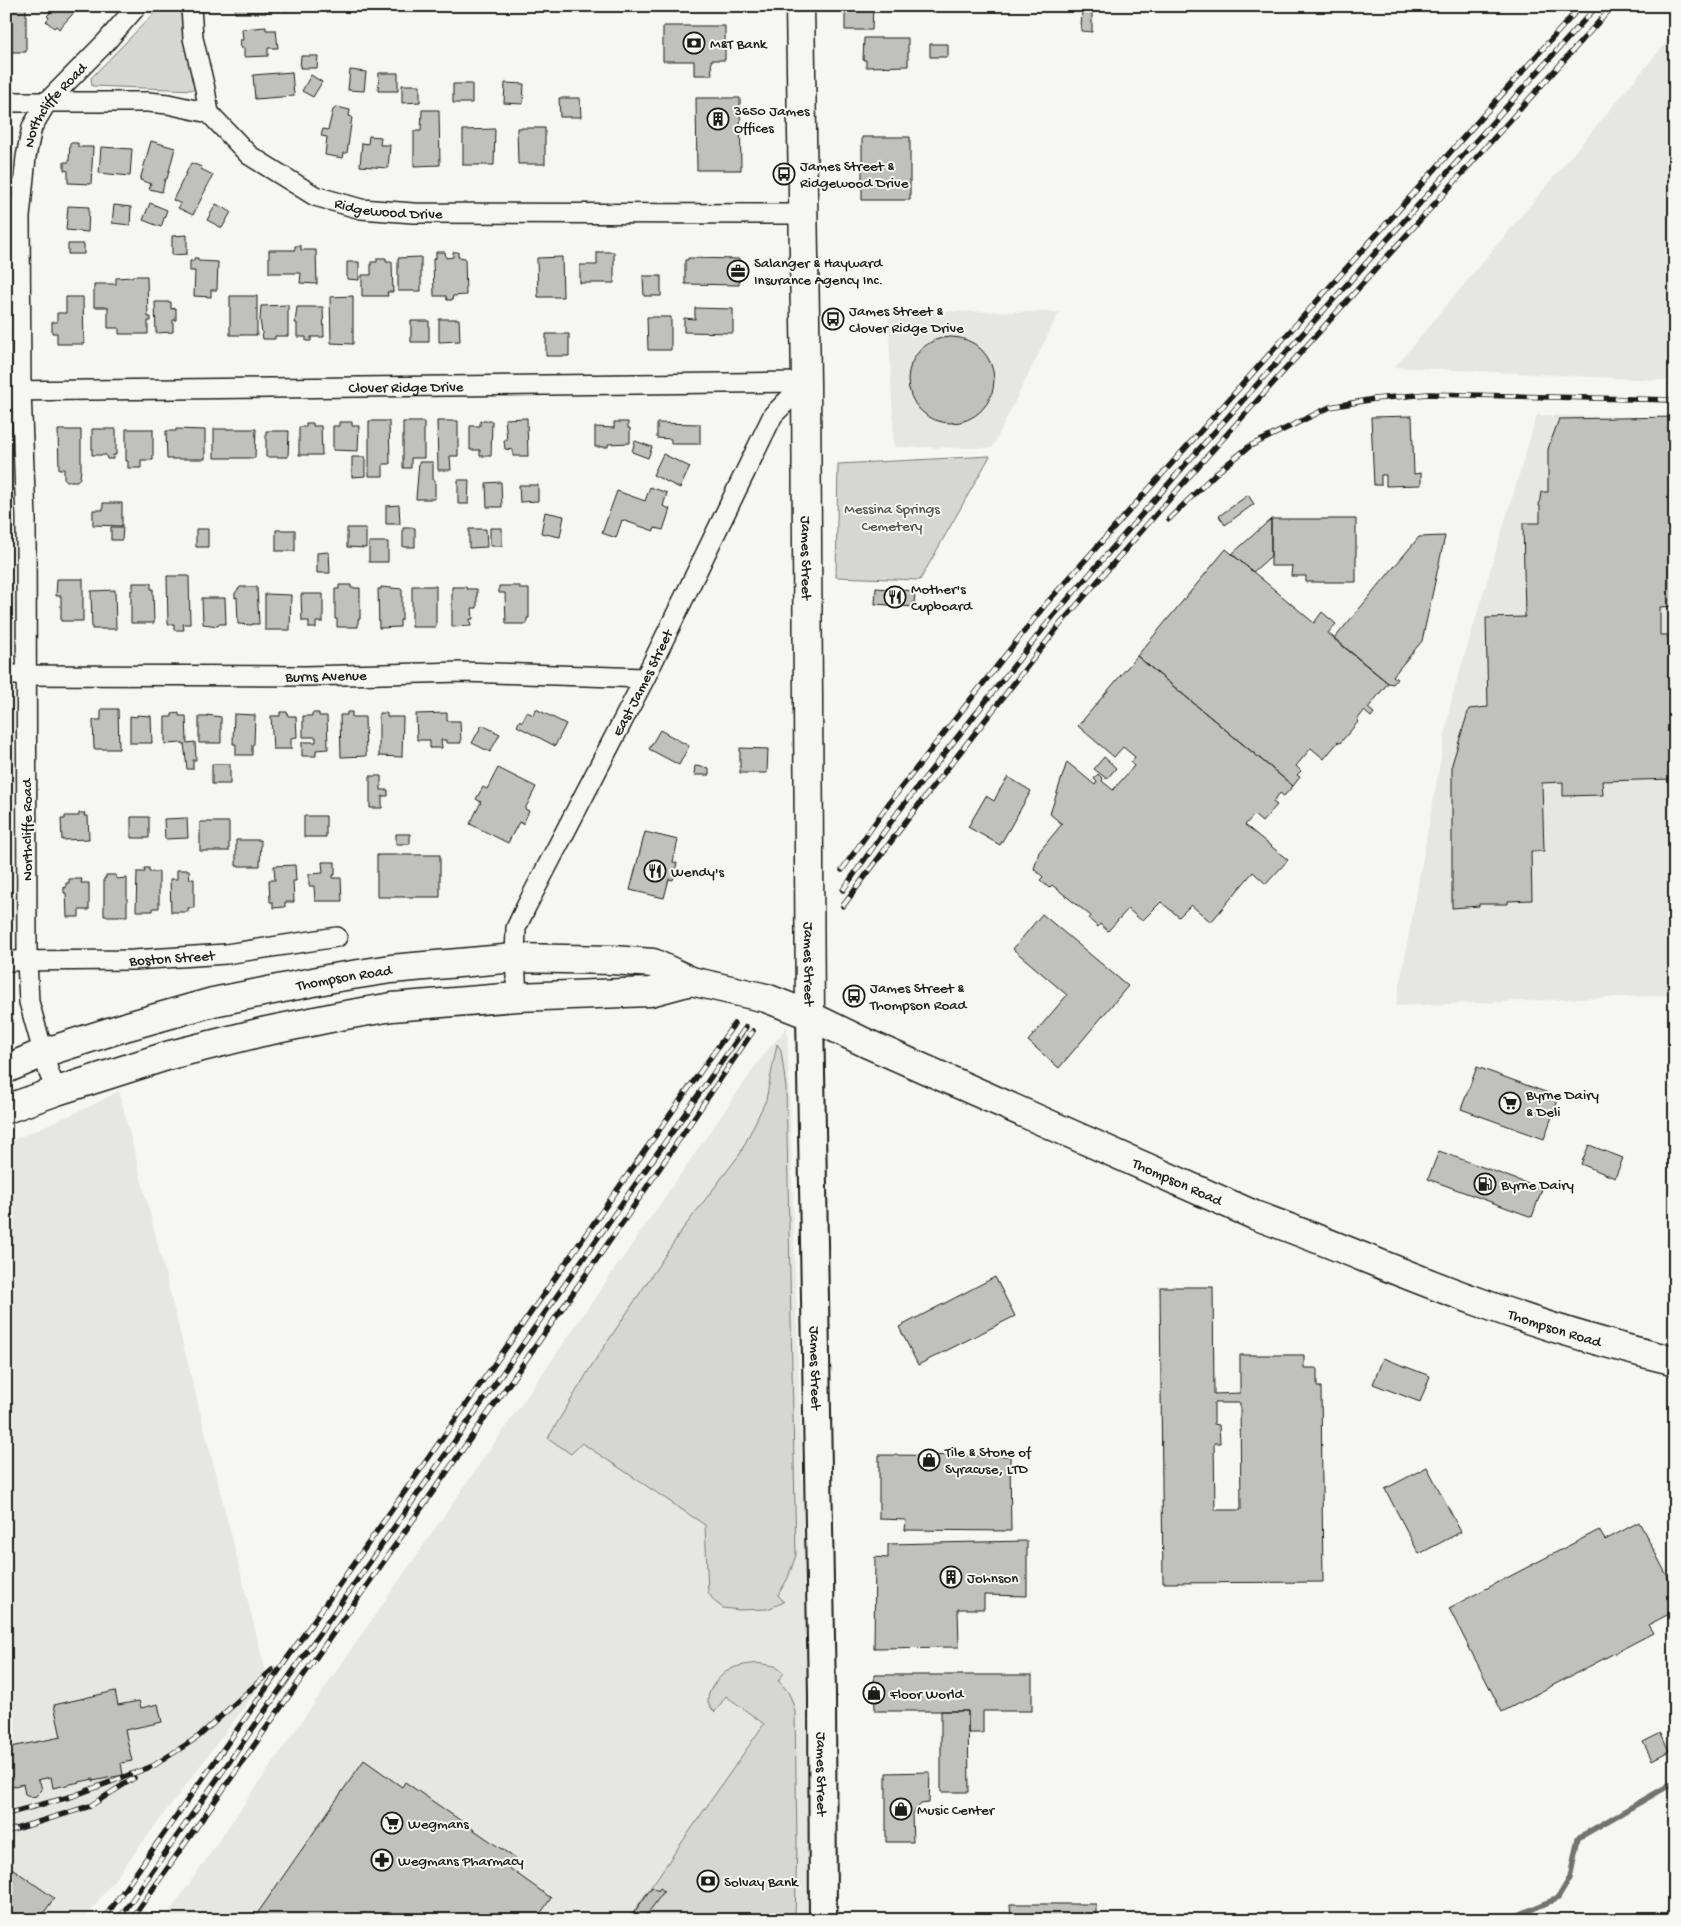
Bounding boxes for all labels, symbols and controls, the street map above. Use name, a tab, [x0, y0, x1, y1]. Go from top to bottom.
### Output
bank icon: M&T Bank	[682, 31, 706, 55]
place label: M&T Bank	[710, 36, 768, 54]
street label: Northcliffe Road	[21, 59, 92, 149]
place label: 3650 James Offices	[733, 103, 810, 138]
building icon: 3650 James Offices	[706, 107, 730, 131]
place label: James Street & Ridgewood Drive	[800, 158, 909, 193]
bus stop icon: James Street & Ridgewood Drive	[772, 162, 796, 186]
street label: Ridgewood Drive	[332, 195, 443, 224]
place label: Salanger & Hayward Insurance Agency Inc.	[754, 255, 883, 290]
office icon: Salanger & Hayward Insurance Agency Inc.	[726, 259, 750, 283]
place label: James Street & Clover Ridge Drive	[849, 303, 964, 338]
bus stop icon: James Street & Clover Ridge Drive	[821, 307, 845, 331]
street label: Clover Ridge Drive	[348, 379, 464, 398]
park label: Messina Springs Cemetery	[844, 501, 940, 536]
street label: James Street	[796, 516, 814, 602]
place label: Mother's Cupboard	[911, 581, 973, 616]
restaurant icon: Mother's Cupboard	[883, 585, 907, 609]
street label: East James Street	[609, 626, 679, 740]
street label: Burns Avenue	[284, 667, 367, 687]
street label: Northcliffe Road	[19, 778, 37, 881]
restaurant icon: Wendy's	[643, 859, 667, 883]
place label: Wendy's	[671, 864, 725, 882]
street label: James Street	[798, 922, 817, 1008]
street label: Boston Street	[128, 948, 217, 971]
street label: Thompson Road	[294, 962, 394, 996]
place label: James Street & Thompson Road	[869, 980, 968, 1015]
bus stop icon: James Street & Thompson Road	[842, 984, 866, 1008]
place label: Byrne Dairy & Deli	[1525, 1087, 1599, 1122]
supermarket icon: Byrne Dairy & Deli	[1498, 1091, 1522, 1115]
street label: Thompson Road	[1128, 1155, 1226, 1211]
fuel station icon: Byrne Dairy	[1473, 1172, 1497, 1196]
place label: Byrne Dairy	[1500, 1177, 1574, 1195]
street label: Thompson Road	[1504, 1306, 1604, 1353]
street label: James Street	[804, 1326, 824, 1412]
place label: Tile & Stone of Syracuse, LTD	[944, 1444, 1032, 1479]
shop icon: Tile & Stone of Syracuse, LTD	[917, 1448, 941, 1472]
building icon: Johnson	[939, 1565, 963, 1589]
place label: Johnson	[967, 1570, 1018, 1588]
shop icon: Floor World	[862, 1681, 886, 1705]
place label: Floor World	[889, 1686, 965, 1704]
street label: James Street	[811, 1732, 830, 1818]
shop icon: Music Center	[889, 1797, 913, 1821]
place label: Music Center	[917, 1802, 996, 1820]
supermarket icon: Wegmans	[380, 1811, 404, 1835]
place label: Wegmans	[408, 1816, 469, 1834]
pharmacy icon: Wegmans Pharmacy	[370, 1848, 394, 1872]
place label: Wegmans Pharmacy	[398, 1853, 524, 1871]
bank icon: Solvay Bank	[696, 1869, 720, 1893]
place label: Solvay Bank	[724, 1874, 799, 1892]

